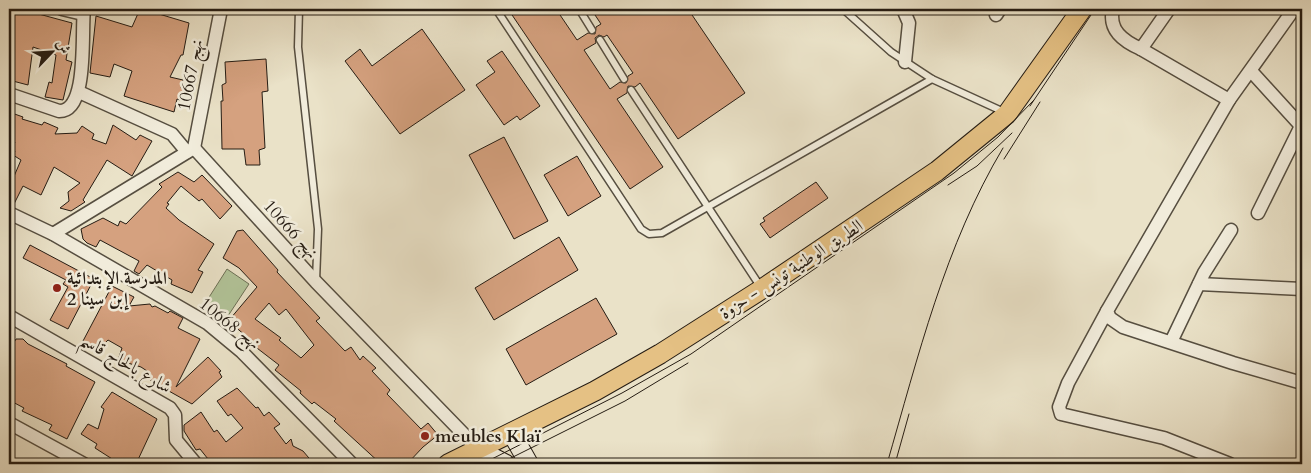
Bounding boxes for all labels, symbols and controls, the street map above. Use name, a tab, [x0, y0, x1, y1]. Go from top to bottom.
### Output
north arrow	[28, 28, 78, 78]
text: ش	[52, 36, 75, 57]
street label: نهج 10667	[171, 37, 213, 113]
street label: نهج 10666	[255, 194, 324, 266]
street label: الطريق الوطنية تونس - حزوة	[715, 214, 868, 325]
place label: المدرسة الإبتدائية إبن سينا 2	[67, 266, 167, 312]
marker: المدرسة الإبتدائية إبن سينا 2	[51, 282, 63, 294]
street label: نهج 10668	[192, 291, 266, 358]
street label: شارع بالحاج قاسم	[73, 327, 176, 404]
place label: meubles Klaï	[435, 424, 541, 449]
marker: meubles Klaï	[419, 430, 431, 442]

